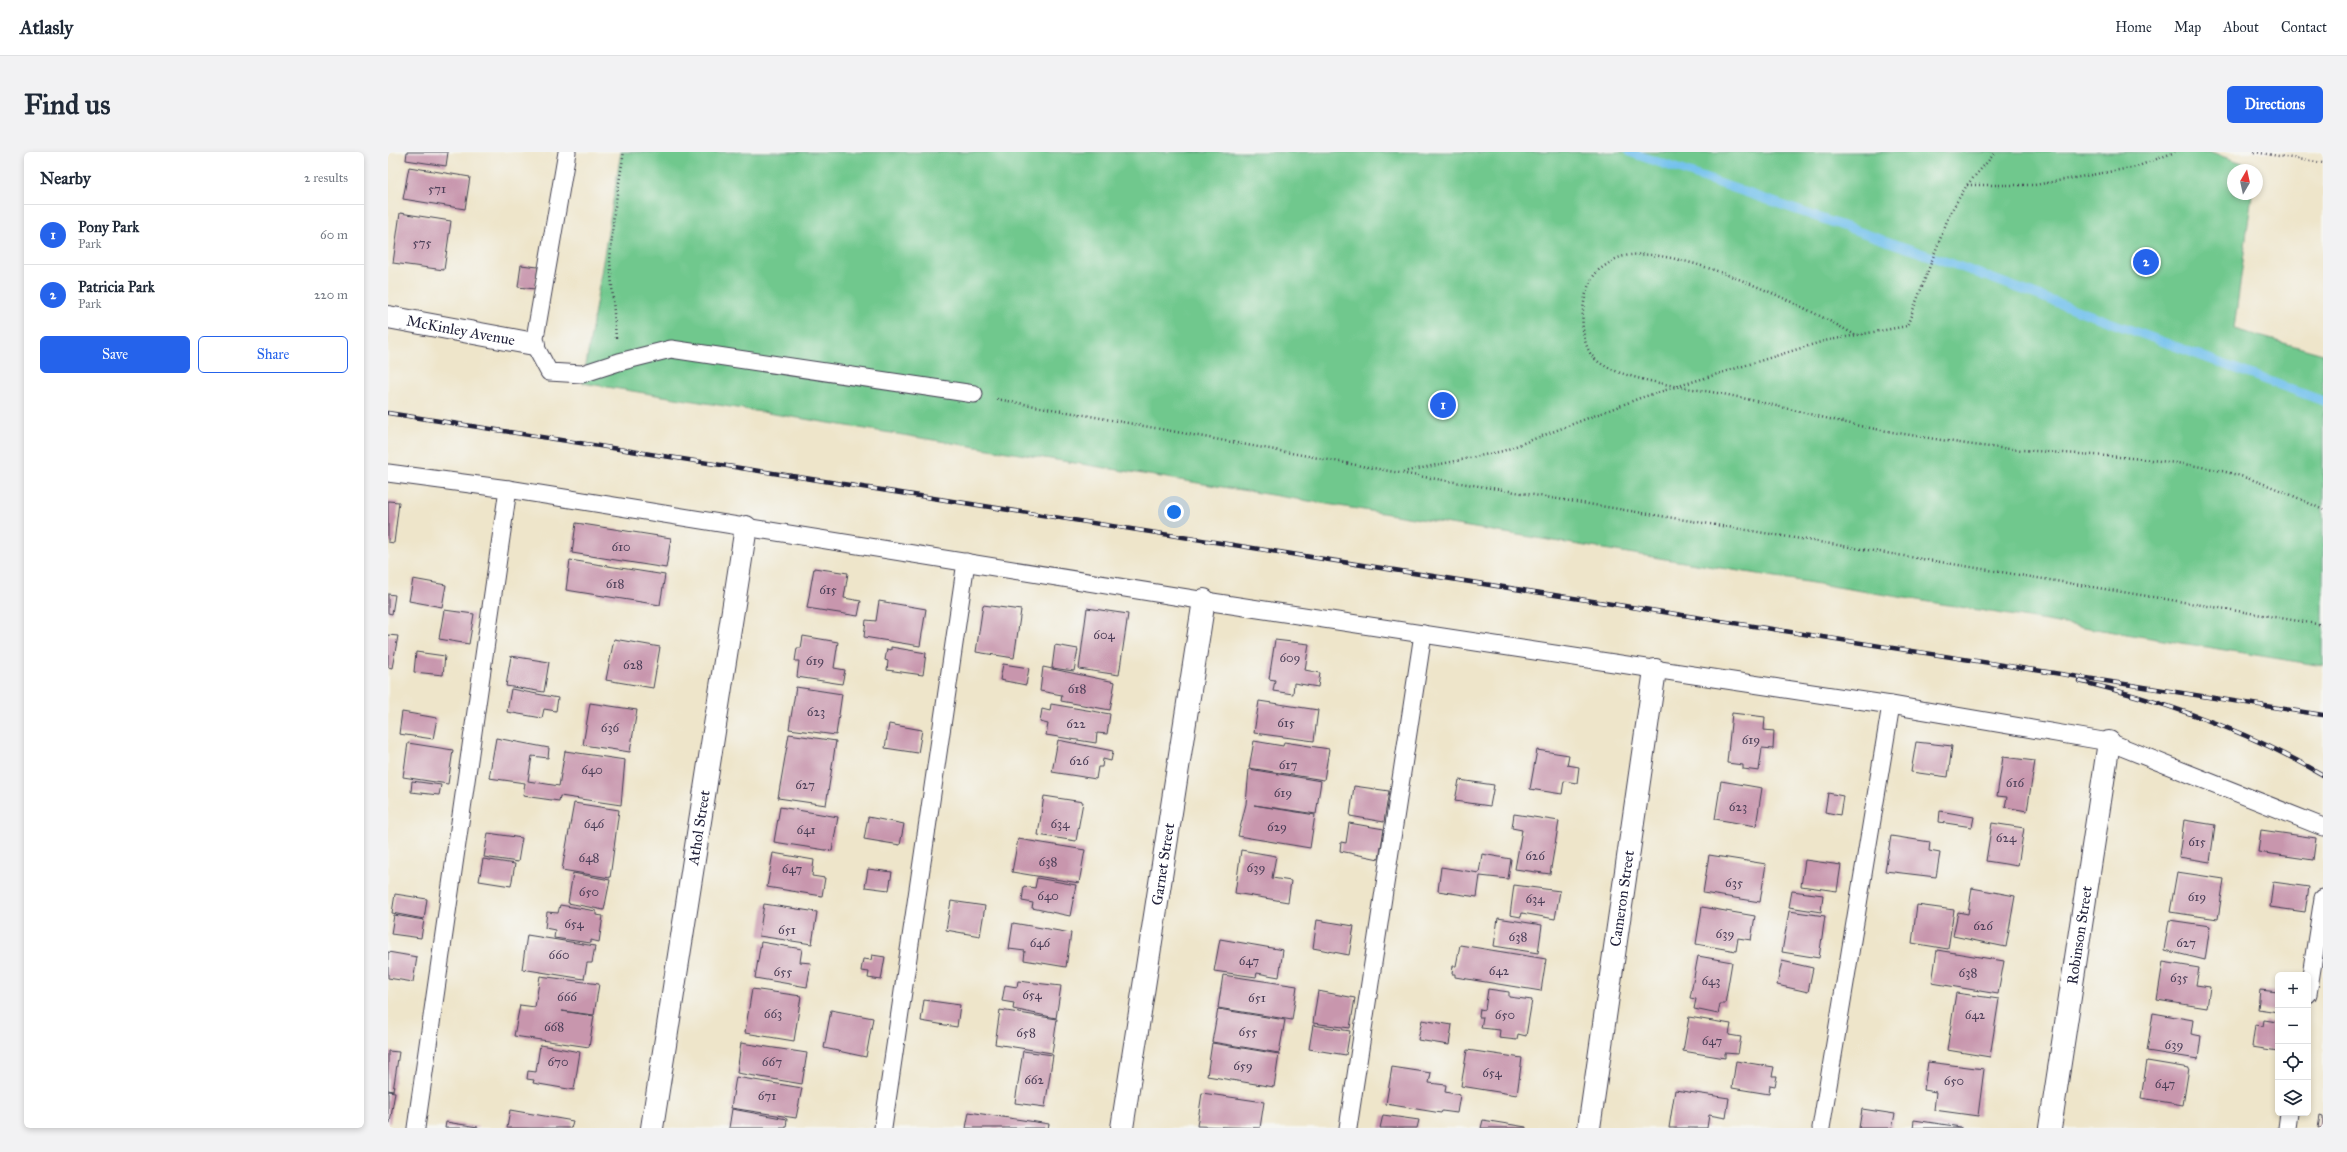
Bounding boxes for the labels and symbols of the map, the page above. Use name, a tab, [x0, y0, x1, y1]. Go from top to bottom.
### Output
north arrow	[2227, 164, 2263, 200]
house number: 571	[428, 181, 446, 197]
house number: 575	[412, 235, 432, 251]
pin: 2	[2133, 247, 2159, 277]
street label: McKinley Avenue	[405, 312, 516, 349]
pin: 1	[1430, 390, 1456, 420]
your location	[1164, 502, 1184, 522]
house number: 610	[611, 539, 631, 555]
house number: 618	[606, 576, 624, 592]
house number: 615	[819, 582, 837, 598]
house number: 604	[1093, 627, 1115, 643]
house number: 609	[1279, 650, 1301, 666]
house number: 619	[806, 653, 824, 669]
house number: 628	[623, 657, 643, 673]
house number: 618	[1068, 681, 1086, 697]
house number: 623	[807, 704, 825, 720]
house number: 615	[1277, 715, 1295, 731]
house number: 622	[1066, 716, 1086, 732]
house number: 636	[601, 720, 620, 736]
house number: 619	[1742, 732, 1760, 748]
house number: 626	[1069, 753, 1089, 769]
house number: 617	[1279, 757, 1297, 773]
house number: 640	[581, 762, 603, 778]
house number: 616	[2006, 775, 2025, 791]
house number: 627	[795, 777, 815, 793]
house number: 619	[1274, 785, 1292, 801]
street label: Athol Street	[684, 788, 714, 867]
house number: 623	[1729, 799, 1747, 815]
house number: 646	[584, 816, 605, 832]
house number: 634	[1050, 816, 1070, 832]
house number: 629	[1267, 819, 1287, 835]
street label: Garnet Street	[1148, 821, 1178, 907]
house number: 641	[796, 822, 816, 838]
house number: 624	[1996, 830, 2017, 846]
house number: 615	[2188, 834, 2206, 850]
house number: 626	[1525, 848, 1545, 864]
street label: Cameron Street	[1606, 848, 1638, 948]
house number: 648	[579, 850, 599, 866]
house number: 638	[1039, 854, 1057, 870]
house number: 639	[1247, 860, 1265, 876]
house number: 647	[782, 861, 802, 877]
house number: 635	[1725, 875, 1743, 891]
house number: 650	[579, 884, 599, 900]
street label: Robinson Street	[2063, 884, 2096, 986]
house number: 640	[1037, 888, 1059, 904]
house number: 619	[2188, 889, 2206, 905]
house number: 634	[1525, 891, 1545, 907]
house number: 654	[564, 916, 585, 932]
house number: 626	[1973, 918, 1993, 934]
house number: 651	[778, 922, 796, 938]
house number: 639	[1716, 926, 1734, 942]
house number: 638	[1509, 929, 1527, 945]
house number: 646	[1030, 935, 1051, 951]
house number: 627	[2176, 935, 2196, 951]
house number: 660	[549, 947, 569, 963]
house number: 647	[1239, 953, 1259, 969]
house number: 642	[1489, 963, 1510, 979]
house number: 655	[774, 964, 792, 980]
house number: 638	[1959, 965, 1977, 981]
house number: 635	[2170, 970, 2188, 986]
house number: 643	[1701, 973, 1721, 989]
house number: 654	[1022, 987, 1043, 1003]
house number: 666	[557, 989, 577, 1005]
house number: 651	[1248, 990, 1266, 1006]
house number: 663	[764, 1006, 782, 1022]
house number: 650	[1495, 1007, 1515, 1023]
house number: 642	[1965, 1007, 1986, 1023]
house number: 668	[544, 1019, 564, 1035]
house number: 655	[1239, 1024, 1257, 1040]
house number: 658	[1016, 1025, 1036, 1041]
house number: 647	[1702, 1033, 1722, 1049]
house number: 639	[2165, 1037, 2183, 1053]
house number: 670	[547, 1054, 569, 1070]
house number: 667	[762, 1054, 782, 1070]
house number: 659	[1233, 1058, 1253, 1074]
house number: 654	[1482, 1065, 1503, 1081]
house number: 662	[1024, 1072, 1044, 1088]
house number: 650	[1944, 1073, 1964, 1089]
house number: 647	[2155, 1076, 2175, 1092]
house number: 671	[758, 1088, 776, 1104]

